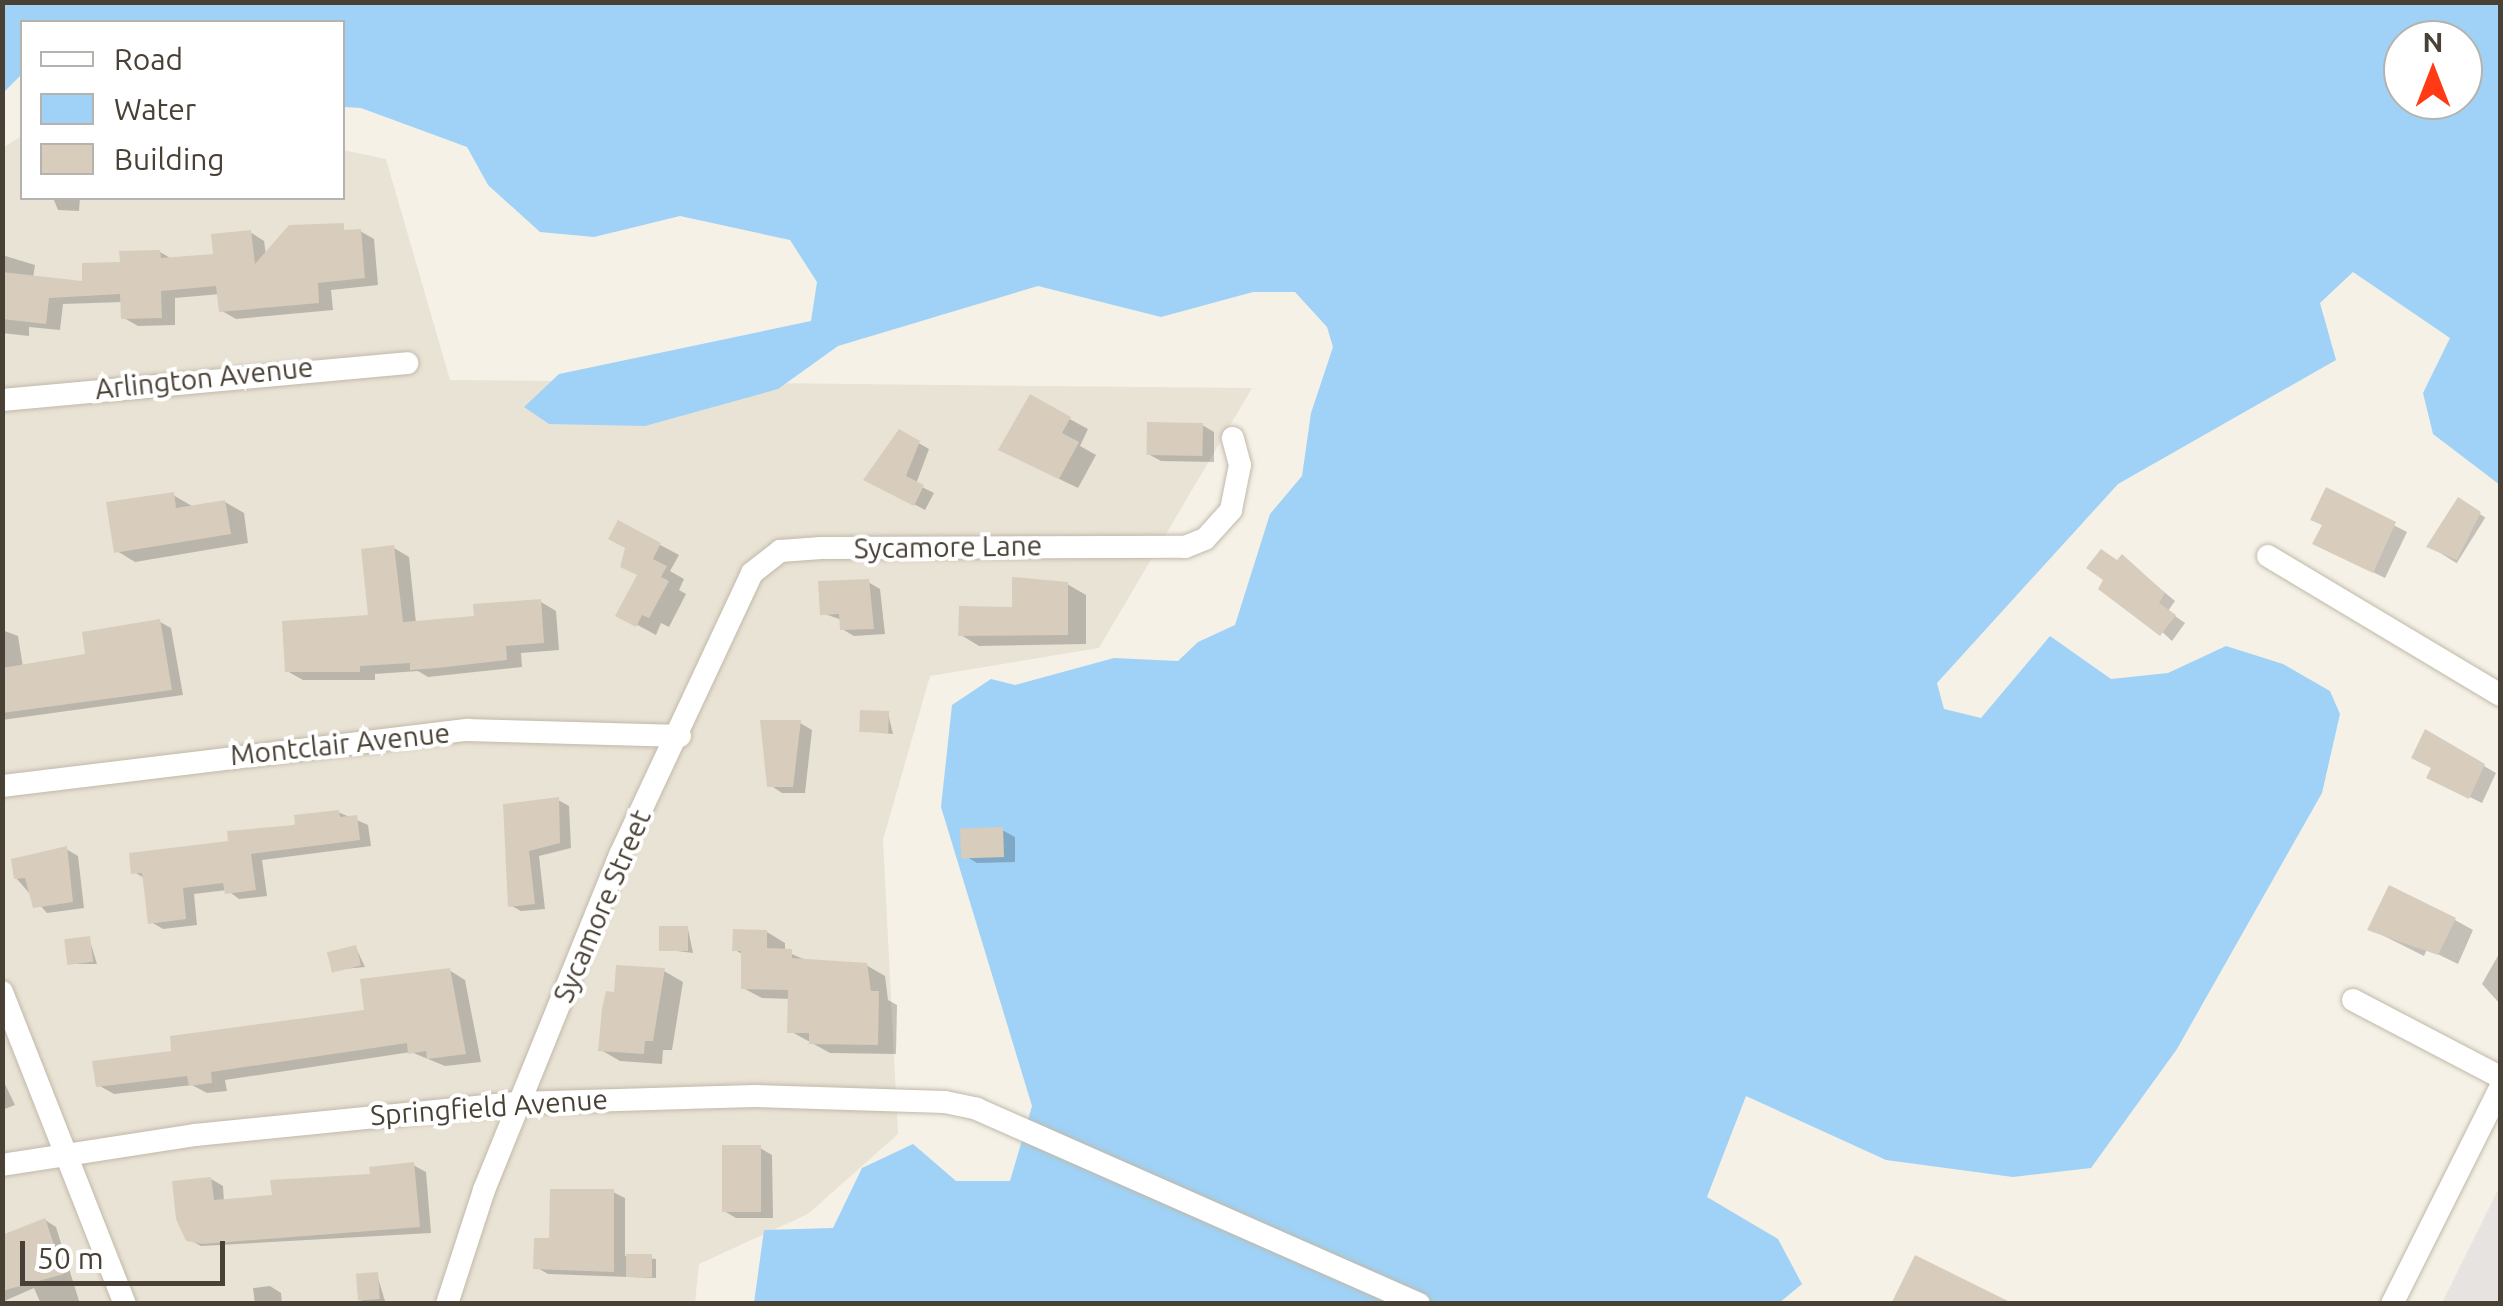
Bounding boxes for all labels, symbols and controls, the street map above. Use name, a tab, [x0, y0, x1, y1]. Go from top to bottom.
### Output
legend	[20, 20, 345, 200]
north arrow	[2383, 20, 2483, 120]
text: N	[2423, 26, 2443, 57]
text: Road	[114, 42, 183, 76]
text: Water	[114, 92, 196, 126]
text: Building	[114, 142, 225, 176]
street label: Arlington Avenue	[93, 350, 315, 406]
street label: Sycamore Lane	[854, 529, 1042, 565]
street label: Montclair Avenue	[229, 716, 451, 772]
street label: Sycamore Street	[546, 805, 658, 1007]
street label: Springfield Avenue	[369, 1082, 609, 1132]
scale bar	[25, 1221, 230, 1283]
text: 50 m	[37, 1241, 104, 1275]

